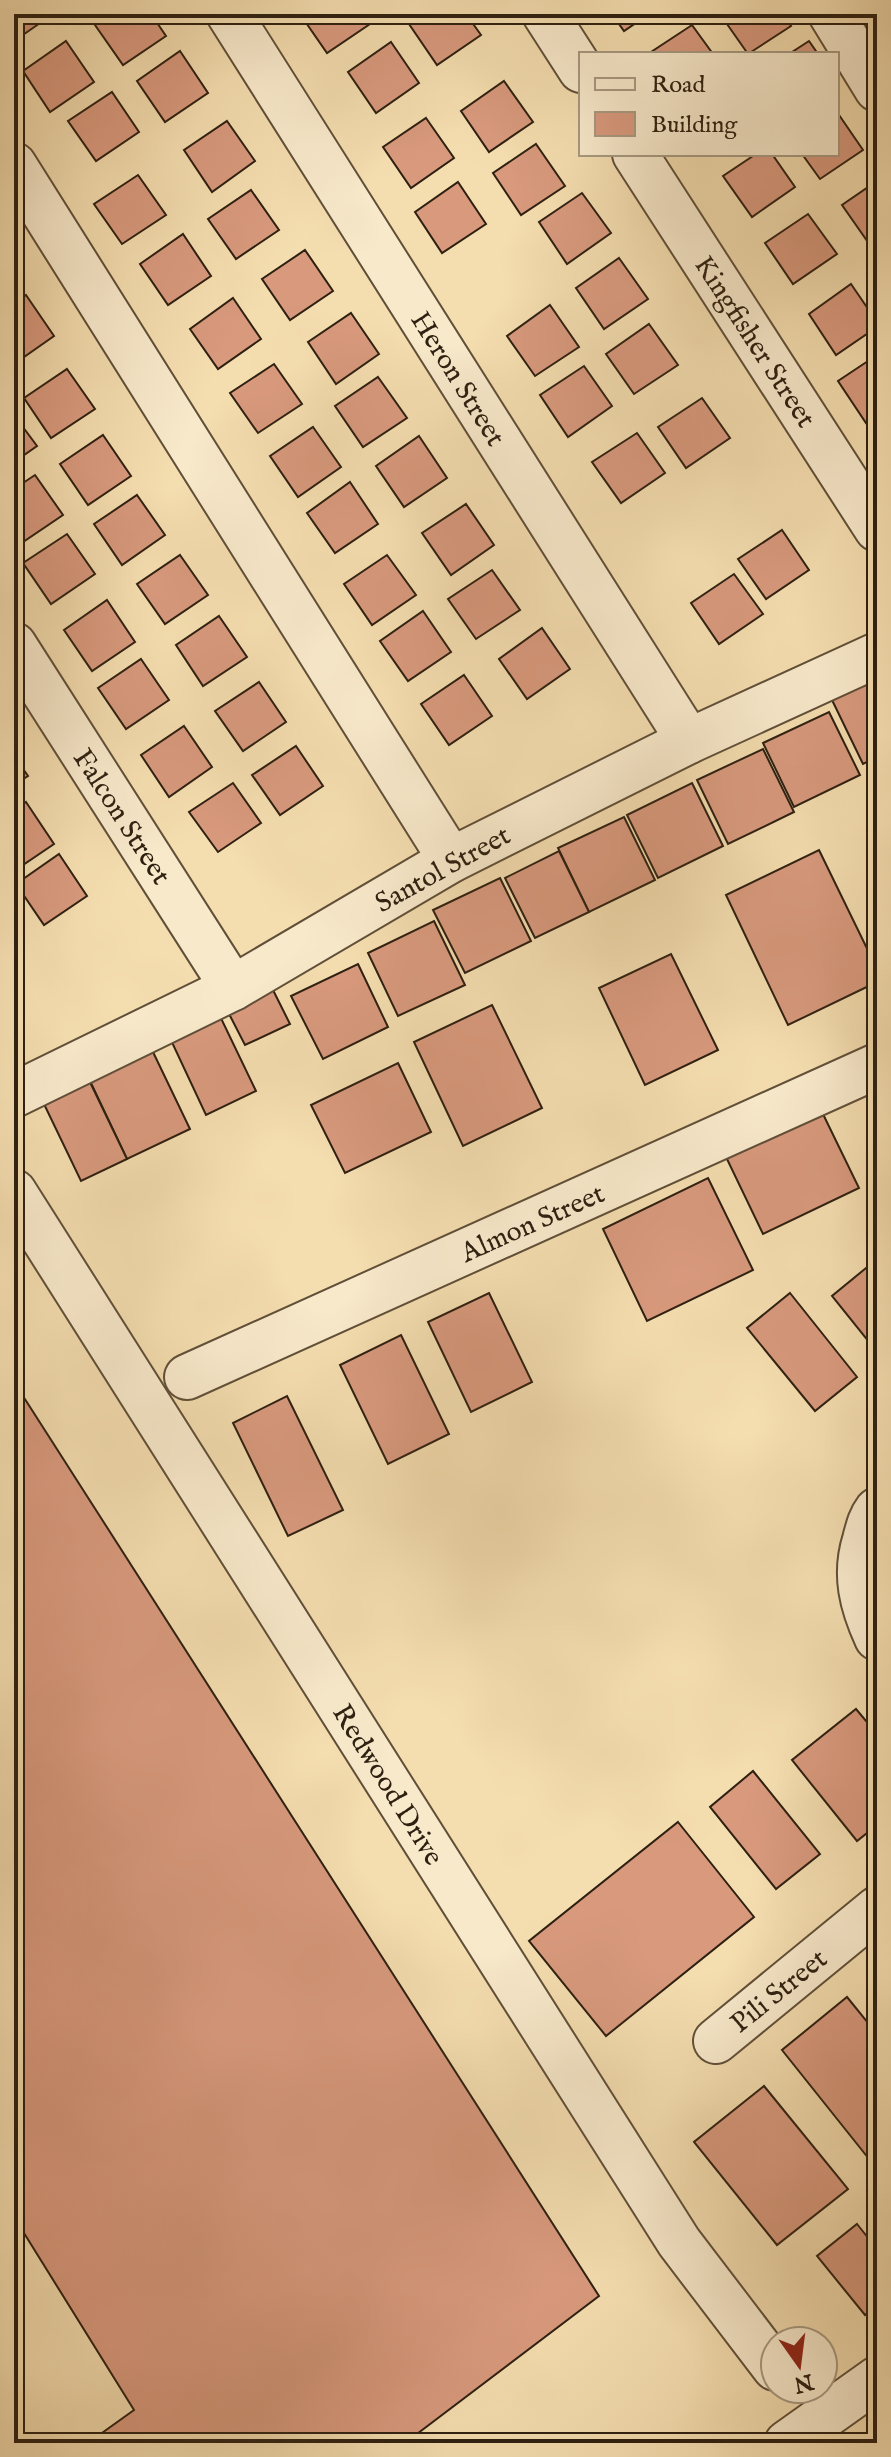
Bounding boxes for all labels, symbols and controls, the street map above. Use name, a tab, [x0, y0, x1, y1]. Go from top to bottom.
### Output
legend	[579, 52, 839, 156]
text: Road	[651, 70, 705, 101]
text: Building	[651, 110, 738, 141]
street label: Kingfisher Street	[685, 250, 823, 435]
street label: Heron Street	[402, 305, 512, 454]
street label: Falcon Street	[64, 743, 178, 892]
street label: Santol Street	[370, 819, 517, 922]
street label: Almon Street	[455, 1177, 611, 1272]
street label: Redwood Drive	[323, 1698, 450, 1872]
street label: Pili Street	[724, 1942, 835, 2042]
north arrow	[759, 2325, 839, 2405]
text: N	[791, 2366, 817, 2398]

